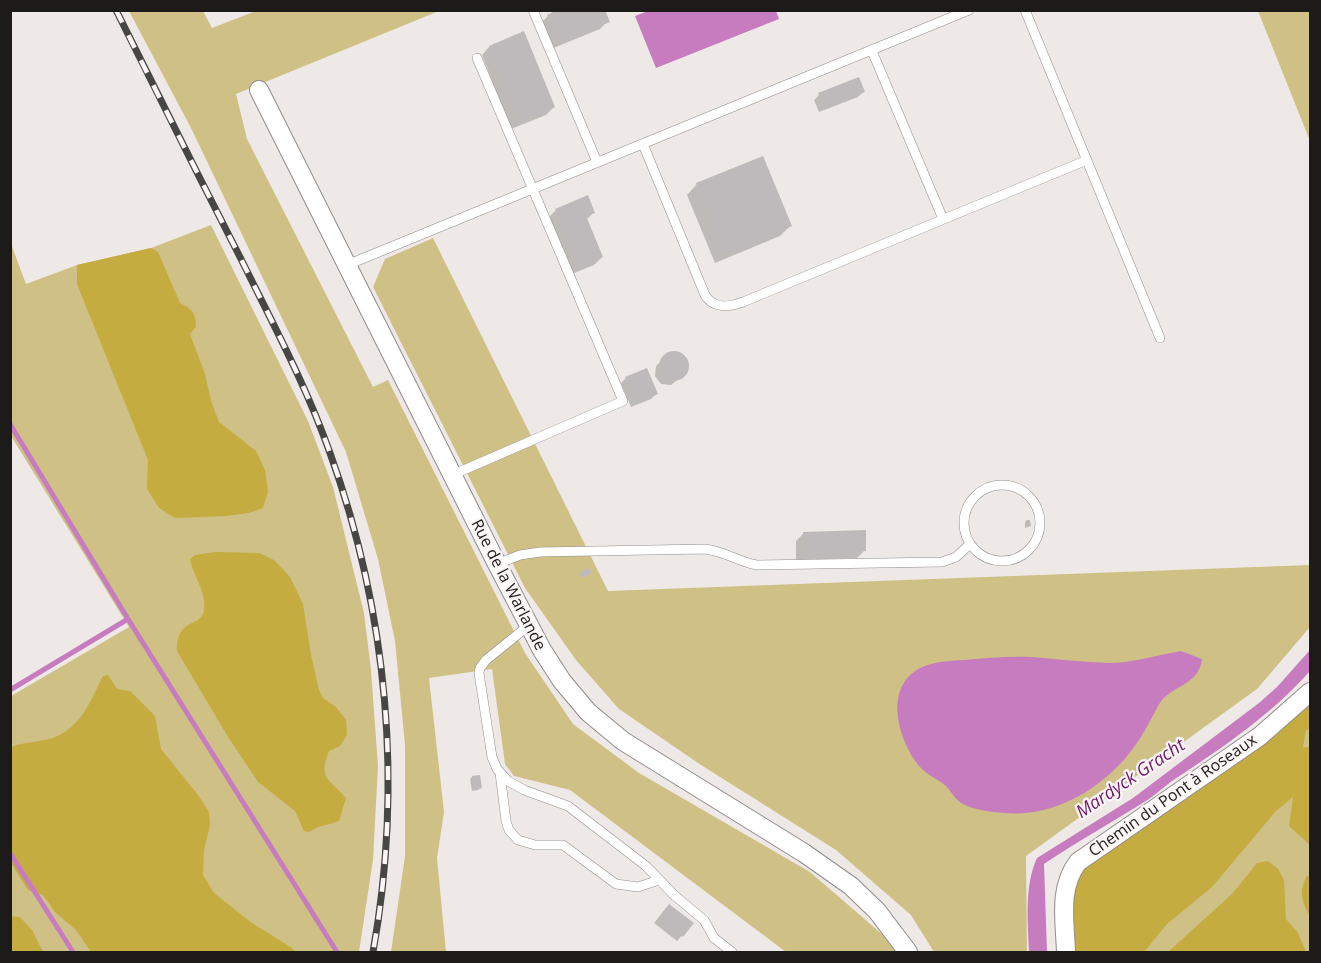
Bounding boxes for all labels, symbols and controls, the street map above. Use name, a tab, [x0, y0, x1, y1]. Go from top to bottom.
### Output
street label: Rue de la Warlande	[467, 516, 549, 654]
street label: Chemin du Pont à Roseaux	[1085, 731, 1261, 861]
water label: Mardyck Gracht	[1072, 735, 1190, 823]

